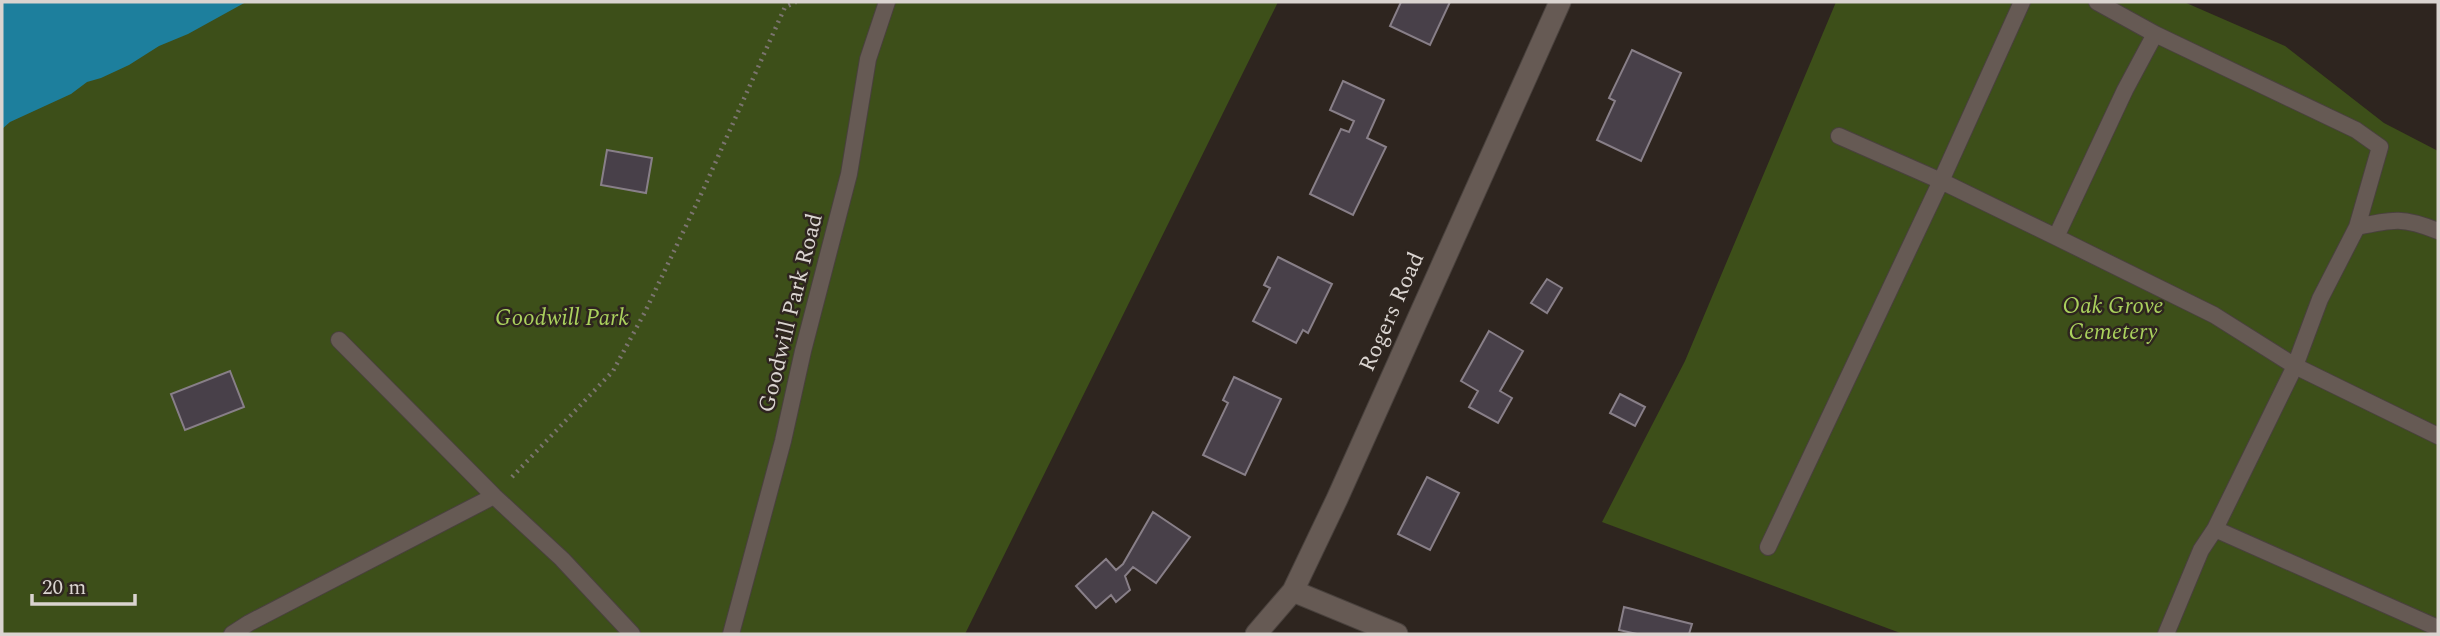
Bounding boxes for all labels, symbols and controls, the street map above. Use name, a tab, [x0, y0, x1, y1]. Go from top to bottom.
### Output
street label: Goodwill Park Road	[749, 209, 833, 416]
street label: Rogers Road	[1350, 246, 1434, 377]
park label: Oak Grove Cemetery	[2062, 289, 2164, 350]
park label: Goodwill Park	[495, 301, 629, 336]
scale bar	[32, 562, 135, 606]
text: 20 m	[42, 572, 86, 604]

